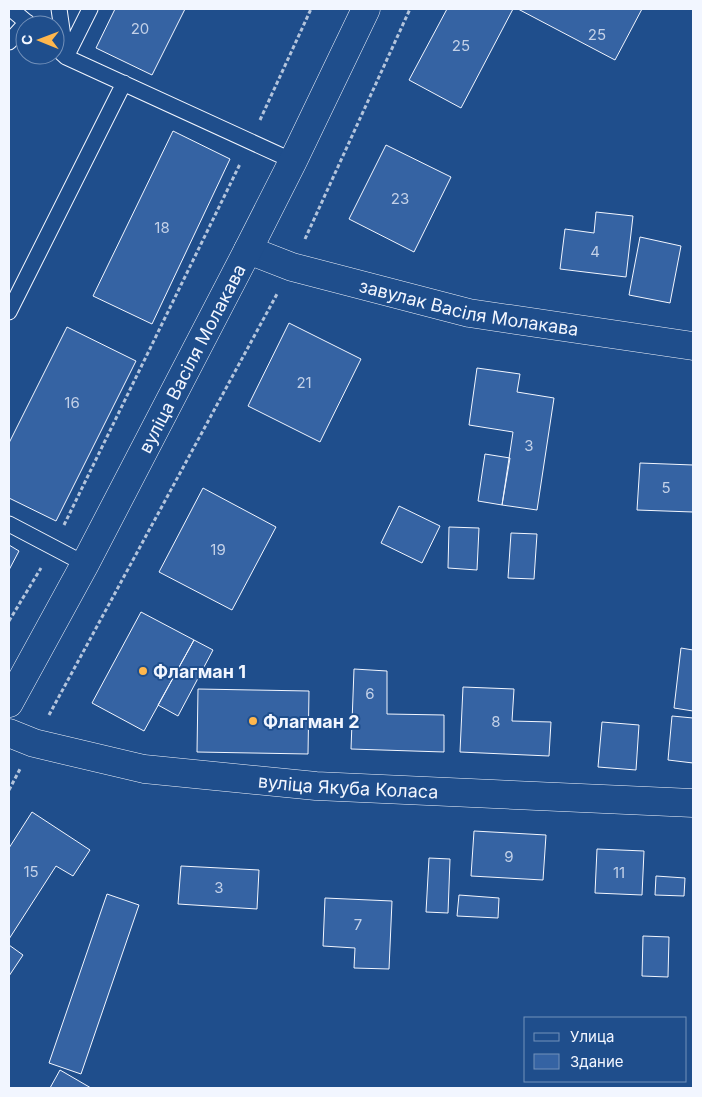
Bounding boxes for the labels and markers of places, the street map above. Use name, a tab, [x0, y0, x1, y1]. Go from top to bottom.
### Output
place label: Флагман 1	[153, 661, 246, 682]
marker: Флагман 1	[137, 665, 149, 677]
place label: Флагман 2	[263, 711, 360, 732]
marker: Флагман 2	[247, 715, 259, 727]

